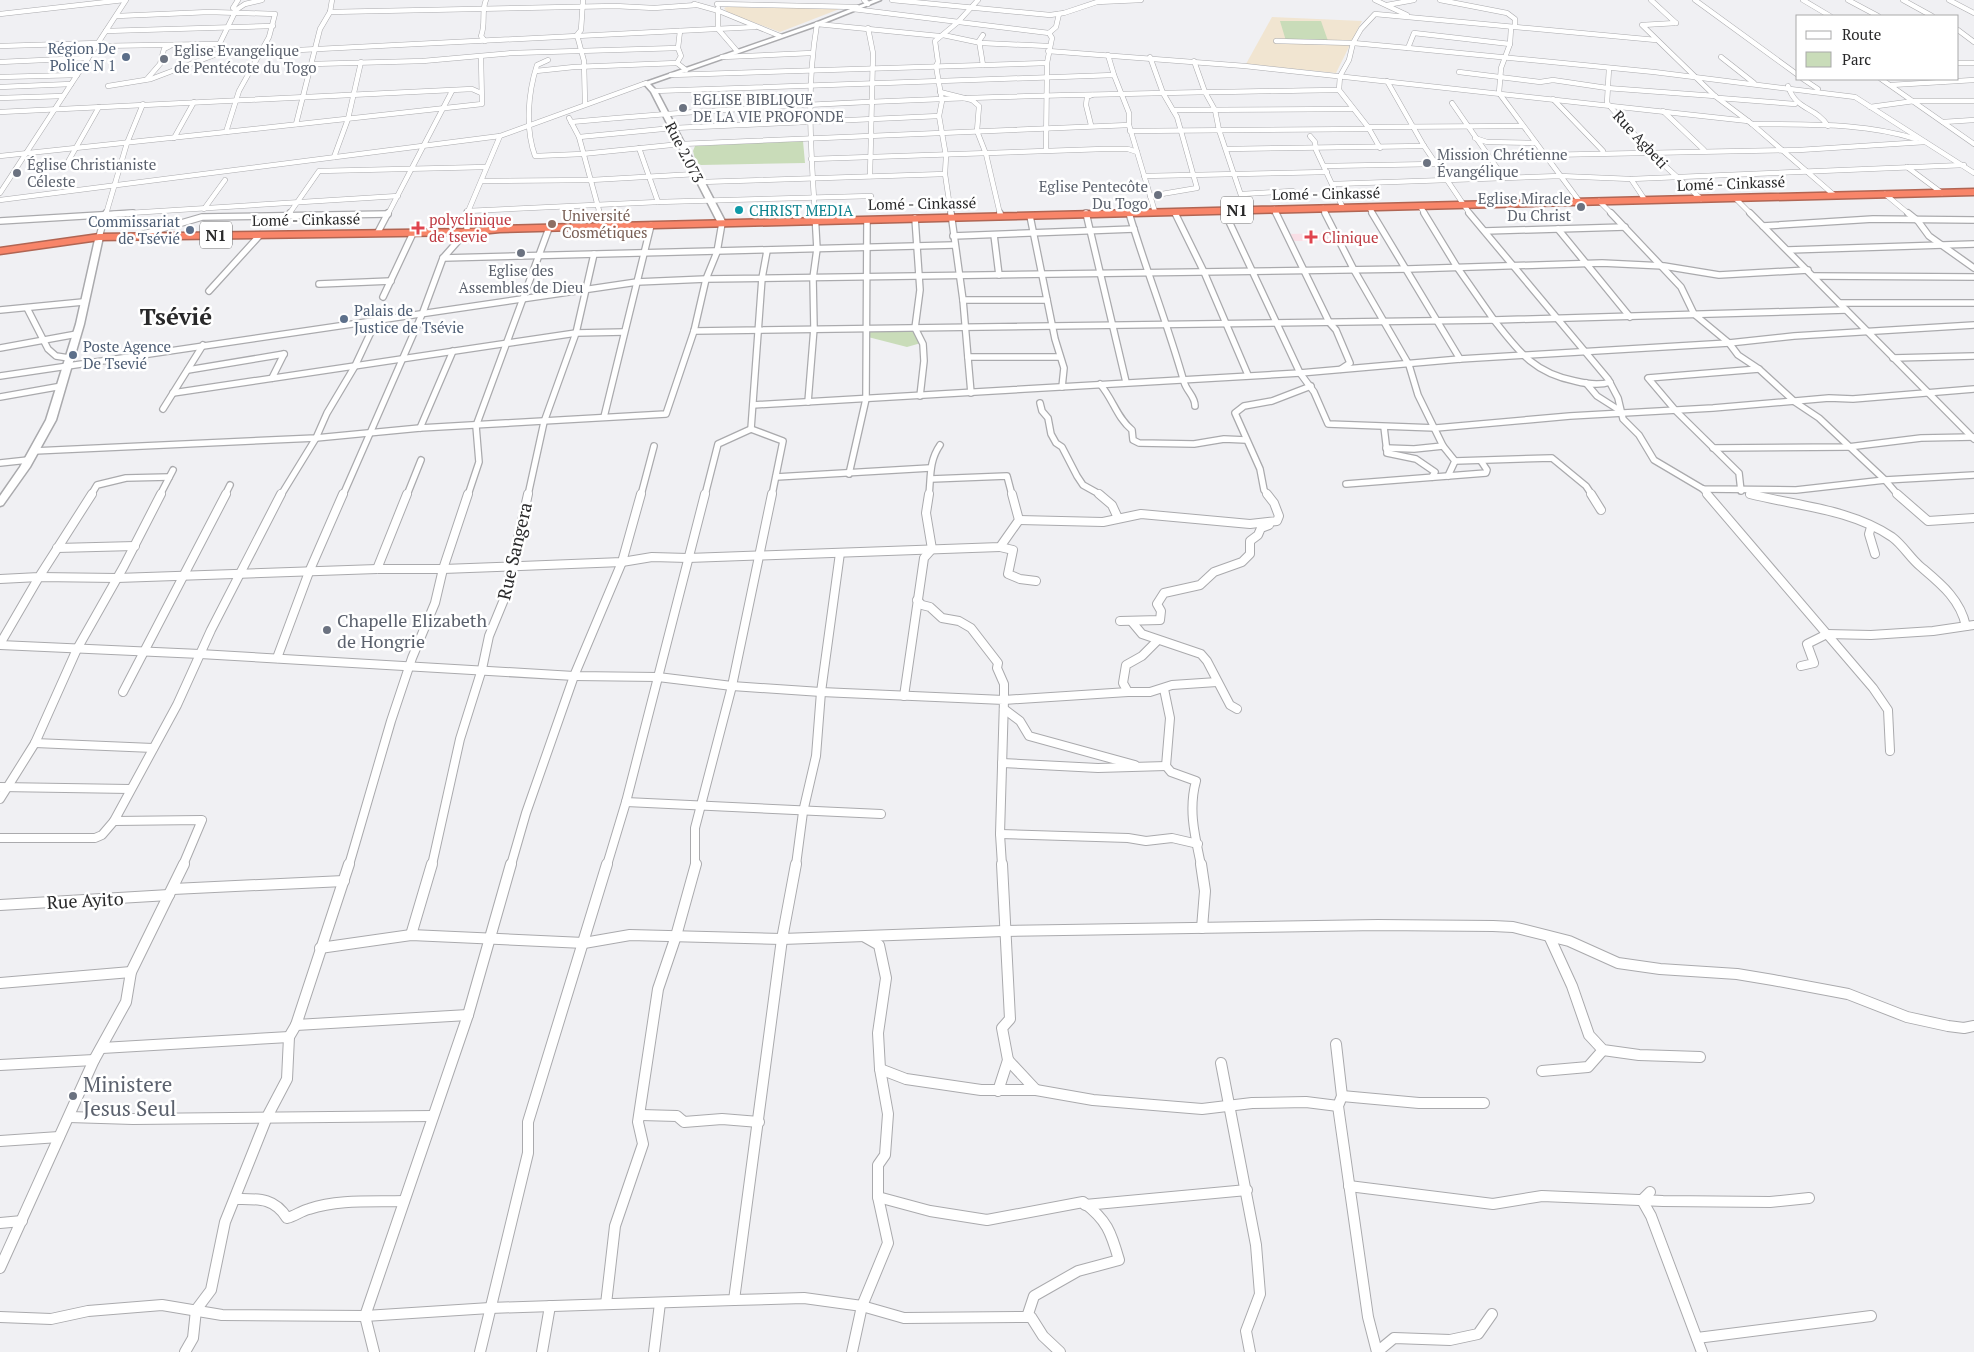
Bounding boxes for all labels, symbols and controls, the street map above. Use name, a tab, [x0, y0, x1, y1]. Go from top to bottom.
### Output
legend	[1796, 15, 1959, 80]
text: Route	[1842, 24, 1881, 44]
place label: Région De Police N 1	[48, 38, 116, 75]
place label: Eglise Evangelique de Pentécote du Togo	[174, 40, 317, 77]
text: Parc	[1842, 49, 1871, 69]
marker: Région De Police N 1	[120, 51, 132, 63]
marker: Eglise Evangelique de Pentécote du Togo	[158, 53, 170, 65]
place label: EGLISE BIBLIQUE DE LA VIE PROFONDE	[693, 89, 844, 126]
marker: EGLISE BIBLIQUE DE LA VIE PROFONDE	[677, 102, 689, 114]
street label: Rue Agbeti	[1609, 106, 1673, 172]
street label: Rue 2.073	[661, 118, 709, 186]
place label: Mission Chrétienne Évangélique	[1437, 144, 1568, 181]
place label: Église Christianiste Céleste	[27, 154, 156, 191]
marker: Mission Chrétienne Évangélique	[1421, 157, 1433, 169]
marker: Église Christianiste Céleste	[11, 167, 23, 179]
street label: Lomé - Cinkassé	[1676, 171, 1786, 195]
place label: Eglise Pentecôte Du Togo	[1039, 176, 1148, 213]
street label: Lomé - Cinkassé	[1272, 182, 1380, 204]
place label: Eglise Miracle Du Christ	[1478, 188, 1571, 225]
marker: Eglise Pentecôte Du Togo	[1152, 189, 1164, 201]
street label: Lomé - Cinkassé	[868, 192, 976, 214]
road number: N1	[1221, 196, 1253, 224]
place label: CHRIST MEDIA	[749, 200, 854, 220]
marker: Eglise Miracle Du Christ	[1575, 201, 1587, 213]
marker: CHRIST MEDIA	[733, 204, 745, 216]
place label: Université Cosmétiques	[562, 205, 648, 242]
street label: Lomé - Cinkassé	[252, 208, 360, 230]
place label: polyclinique de tsevie	[429, 209, 511, 246]
place label: Commissariat de Tsévié	[88, 211, 180, 248]
marker: Université Cosmétiques	[546, 218, 558, 230]
marker: polyclinique de tsevie	[411, 221, 425, 235]
road number: N1	[200, 222, 232, 248]
marker: Commissariat de Tsévié	[184, 224, 196, 236]
place label: Clinique	[1322, 227, 1379, 247]
marker: Clinique	[1304, 230, 1318, 244]
marker: Eglise des Assembles de Dieu	[515, 247, 527, 259]
place label: Eglise des Assembles de Dieu	[459, 260, 584, 297]
district label: Tsévié	[140, 300, 212, 332]
place label: Palais de Justice de Tsévie	[354, 300, 464, 337]
marker: Palais de Justice de Tsévie	[338, 313, 350, 325]
place label: Poste Agence De Tsevié	[83, 336, 171, 373]
marker: Poste Agence De Tsevié	[67, 349, 79, 361]
street label: Rue Sangera	[491, 500, 537, 602]
place label: Chapelle Elizabeth de Hongrie	[337, 608, 487, 653]
marker: Chapelle Elizabeth de Hongrie	[321, 624, 333, 636]
street label: Rue Ayito	[46, 886, 124, 914]
place label: Ministere Jesus Seul	[83, 1070, 176, 1122]
marker: Ministere Jesus Seul	[67, 1090, 79, 1102]

